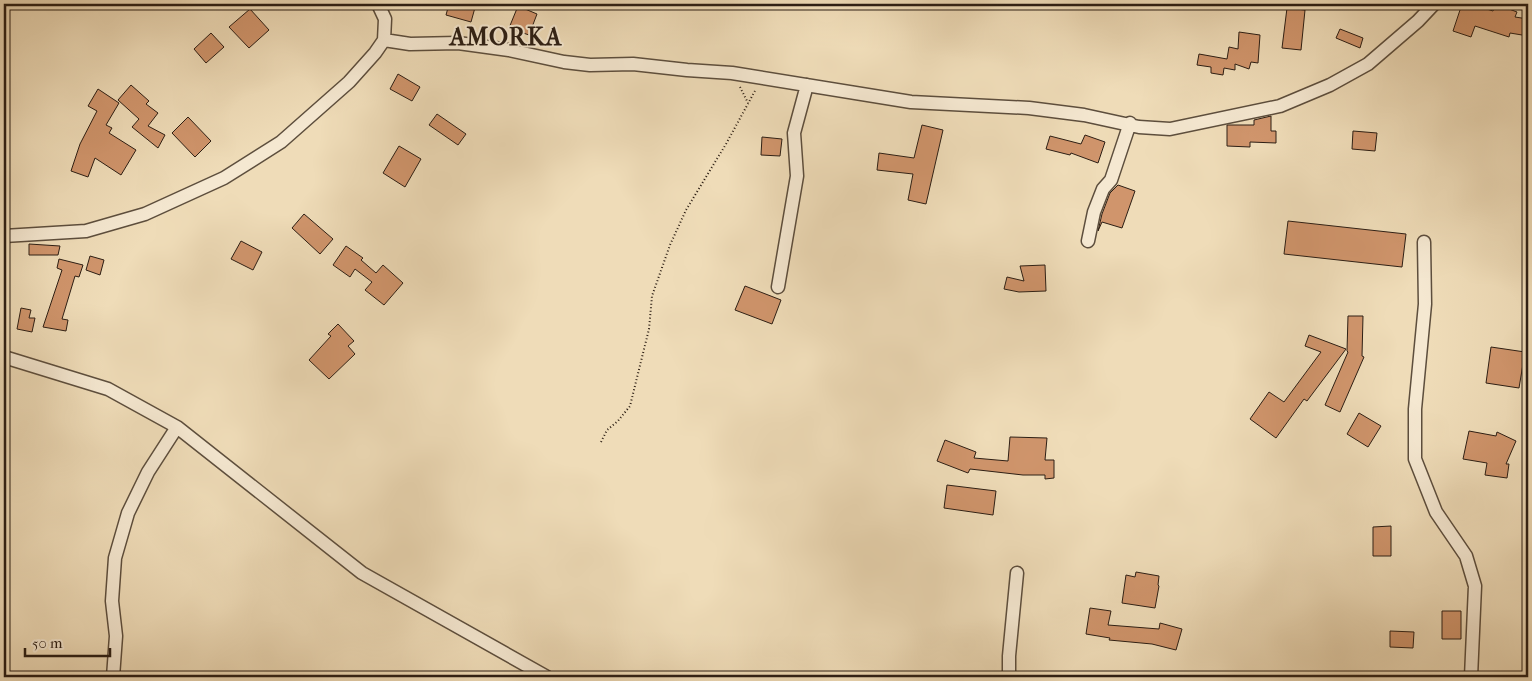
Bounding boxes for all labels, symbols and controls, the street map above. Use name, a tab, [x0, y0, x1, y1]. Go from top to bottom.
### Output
district label: AMORKA	[448, 23, 563, 51]
scale bar	[25, 626, 110, 658]
text: 50 m	[32, 634, 63, 652]

